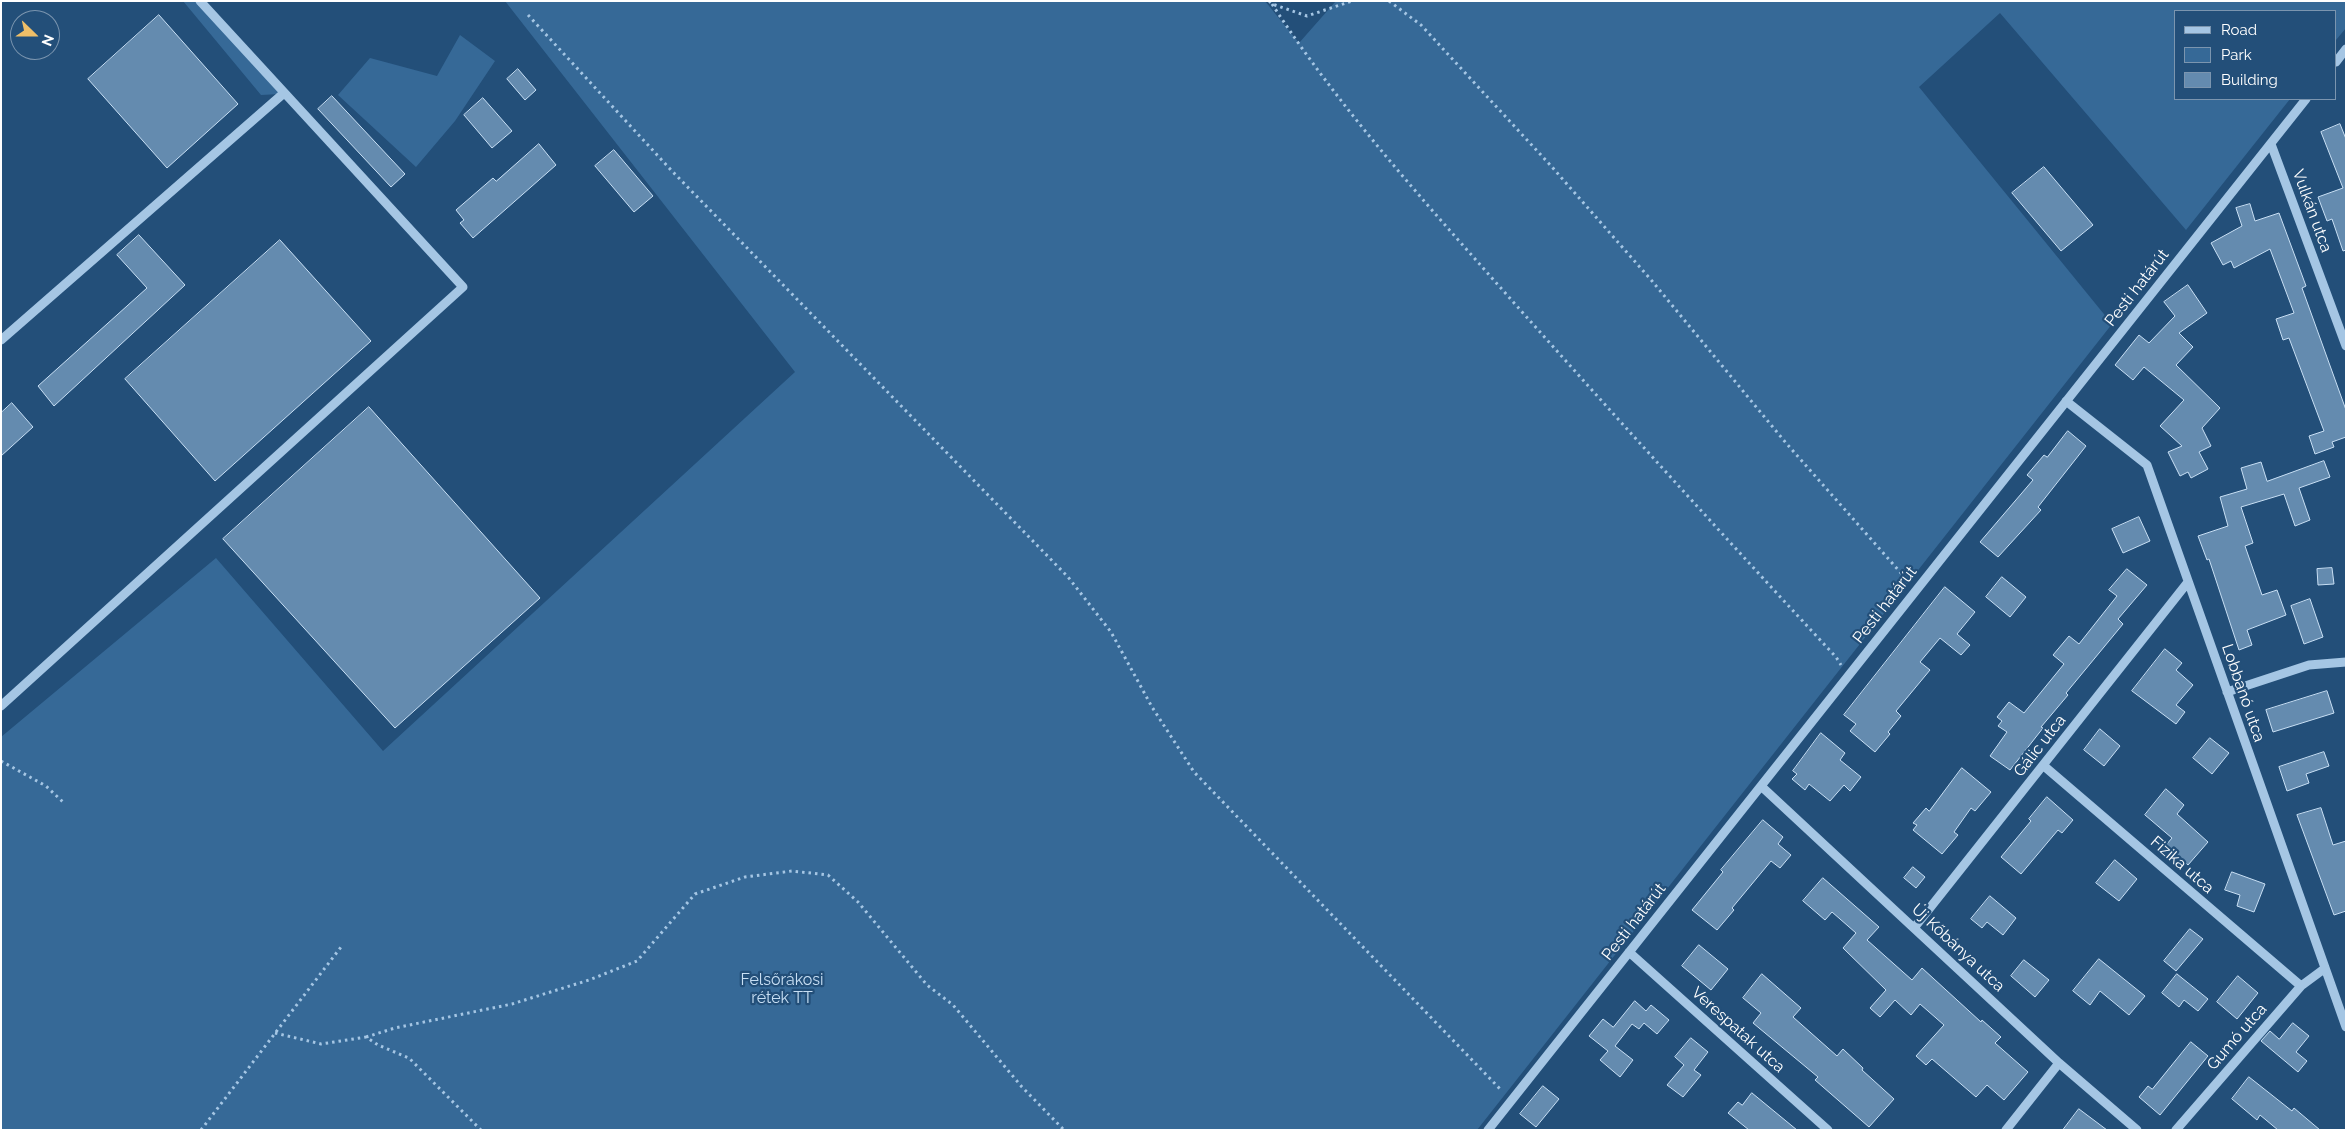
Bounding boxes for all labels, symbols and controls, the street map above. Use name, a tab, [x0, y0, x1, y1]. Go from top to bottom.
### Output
north arrow	[10, 10, 60, 60]
legend	[2174, 10, 2337, 100]
text: Road	[2221, 21, 2257, 39]
text: N	[39, 32, 57, 48]
text: Park	[2221, 46, 2252, 64]
text: Building	[2221, 71, 2278, 89]
street label: Vulkán utca	[2288, 167, 2336, 255]
street label: Pesti határút	[2101, 246, 2173, 330]
street label: Pesti határút	[1849, 563, 1921, 647]
street label: Lobbanó utca	[2217, 642, 2269, 744]
street label: Gálic utca	[2010, 711, 2070, 781]
street label: Fizika utca	[2146, 832, 2218, 898]
street label: Pesti határút	[1598, 880, 1670, 964]
street label: Új Kőbánya utca	[1907, 900, 2009, 996]
park label: Felsőrákosi rétek TT	[741, 970, 823, 1008]
street label: Verespatak utca	[1687, 983, 1789, 1077]
street label: Gumó utca	[2203, 1000, 2271, 1074]

